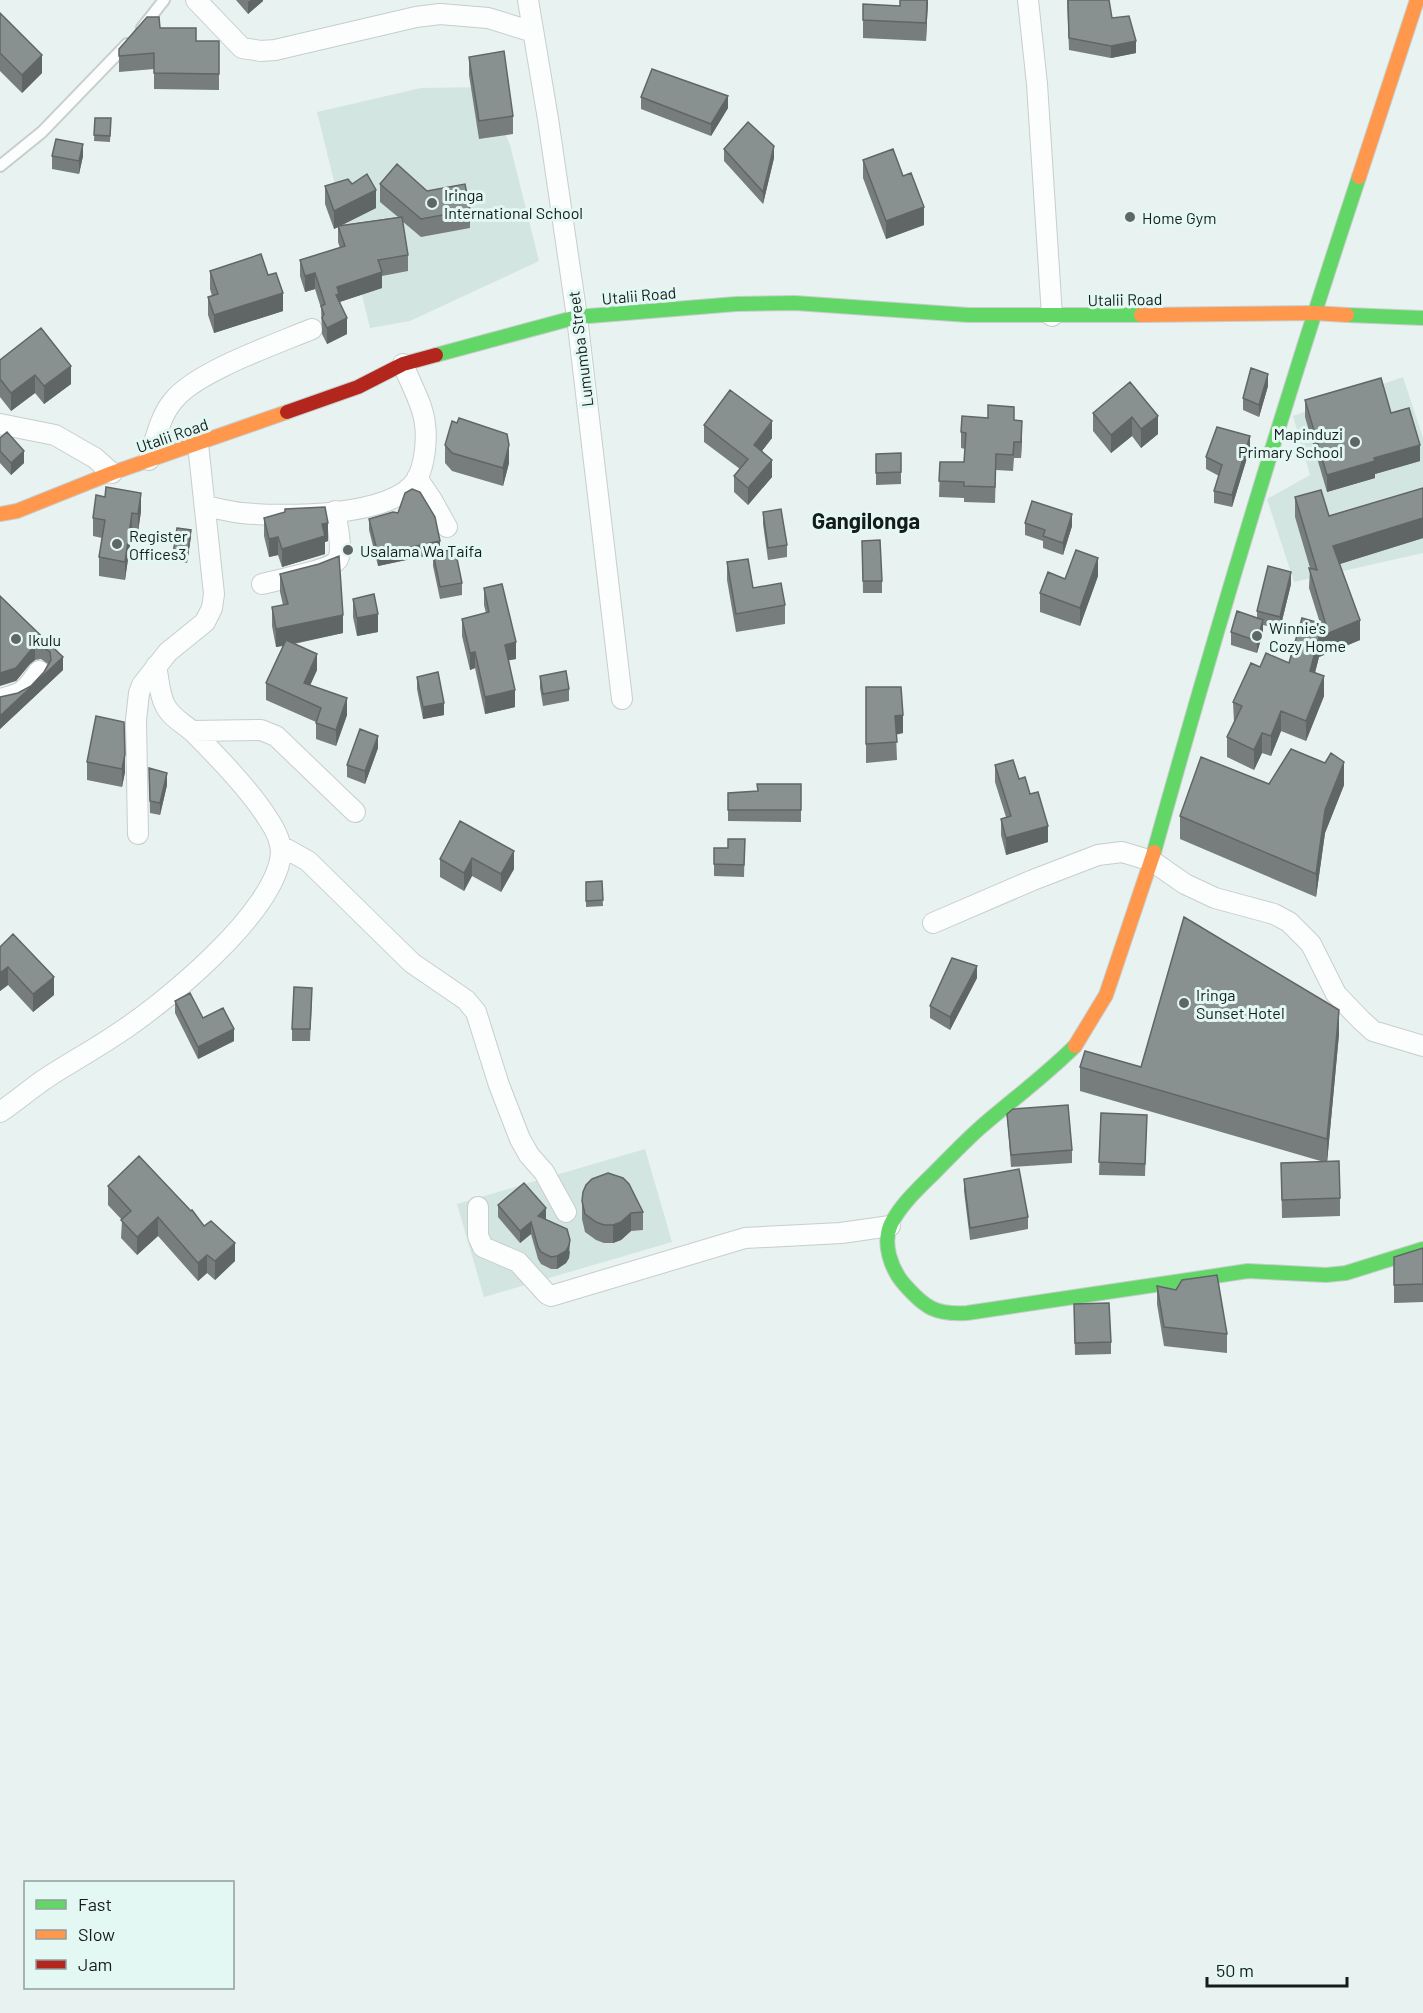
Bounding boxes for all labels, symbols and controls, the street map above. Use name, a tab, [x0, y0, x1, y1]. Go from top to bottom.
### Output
place label: Iringa International School	[444, 185, 583, 222]
marker: Iringa International School	[425, 196, 439, 210]
place label: Home Gym	[1142, 208, 1216, 227]
marker: Home Gym	[1123, 210, 1137, 224]
street label: Utalii Road	[601, 282, 677, 308]
street label: Utalii Road	[1087, 289, 1163, 309]
street label: Lumumba Street	[563, 290, 597, 408]
street label: Utalii Road	[134, 414, 210, 456]
place label: Mapinduzi Primary School	[1238, 424, 1343, 461]
marker: Mapinduzi Primary School	[1348, 435, 1362, 449]
district label: Gangilonga	[812, 507, 920, 533]
place label: Register Offices3	[129, 526, 188, 563]
marker: Register Offices3	[110, 537, 124, 551]
place label: Usalama Wa Taifa	[360, 541, 482, 560]
marker: Usalama Wa Taifa	[341, 543, 355, 557]
place label: Winnie's Cozy Home	[1269, 618, 1346, 655]
marker: Winnie's Cozy Home	[1250, 629, 1264, 643]
place label: Ikulu	[28, 630, 61, 649]
marker: Ikulu	[9, 632, 23, 646]
place label: Iringa Sunset Hotel	[1196, 985, 1285, 1022]
marker: Iringa Sunset Hotel	[1177, 996, 1191, 1010]
legend	[24, 1881, 234, 1989]
text: Fast	[78, 1893, 112, 1915]
text: Slow	[78, 1923, 115, 1945]
scale bar	[1207, 1950, 1346, 1988]
text: Jam	[78, 1953, 112, 1975]
text: 50 m	[1216, 1959, 1254, 1981]

